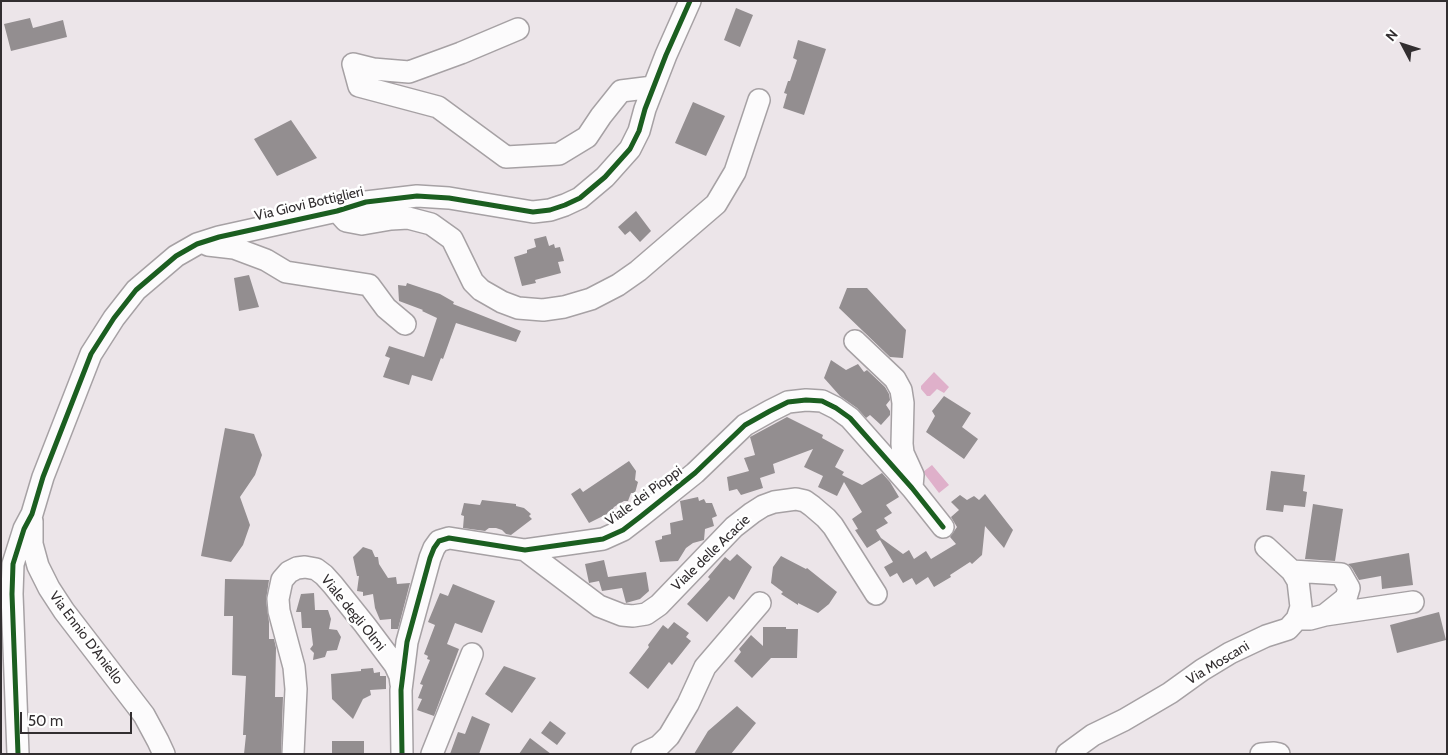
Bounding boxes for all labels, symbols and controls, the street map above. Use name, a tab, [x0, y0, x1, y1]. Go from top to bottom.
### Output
north arrow	[1378, 20, 1428, 70]
text: N	[1381, 26, 1402, 45]
street label: Via Giovi Bottiglieri	[253, 183, 365, 225]
street label: Viale dei Pioppi	[602, 463, 686, 529]
street label: Viale delle Acacie	[668, 511, 754, 595]
street label: Viale degli Olmi	[317, 572, 389, 654]
street label: Via Ennio D'Aniello	[46, 588, 126, 688]
street label: Via Moscani	[1183, 638, 1253, 688]
scale bar	[22, 702, 135, 734]
text: 50 m	[28, 712, 63, 730]

